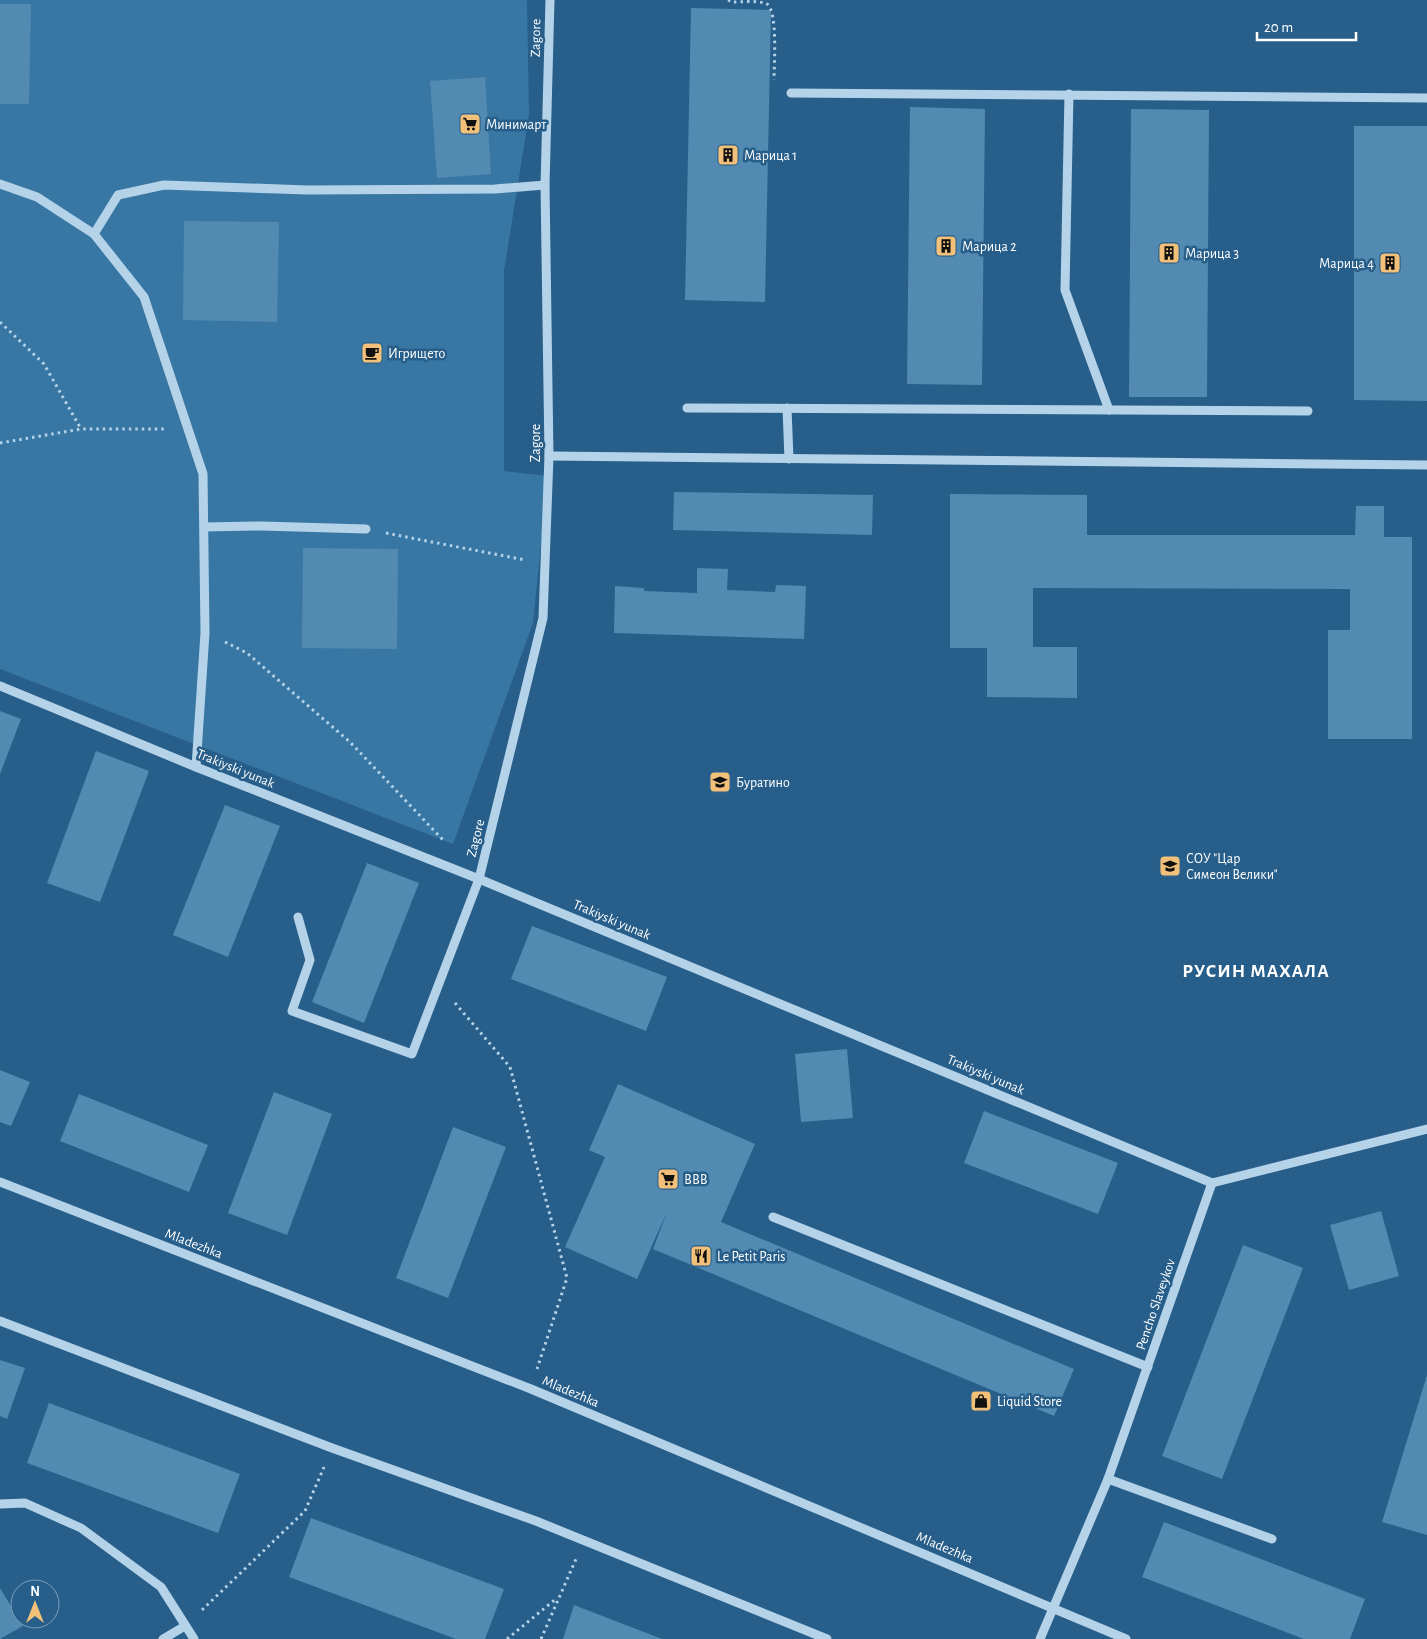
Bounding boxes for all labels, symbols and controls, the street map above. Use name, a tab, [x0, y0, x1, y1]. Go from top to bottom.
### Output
scale bar	[1257, 10, 1356, 42]
street label: Zagore	[529, 19, 543, 57]
text: 20 m	[1264, 20, 1293, 35]
supermarket icon: Минимарт	[458, 112, 482, 136]
place label: Минимарт	[486, 118, 547, 132]
building icon: Марица 1	[716, 143, 740, 167]
place label: Марица 1	[744, 149, 797, 163]
building icon: Марица 2	[934, 234, 958, 258]
place label: Марица 2	[962, 240, 1017, 254]
building icon: Марица 3	[1157, 241, 1181, 265]
place label: Марица 3	[1185, 247, 1239, 261]
building icon: Марица 4	[1378, 251, 1402, 275]
place label: Марица 4	[1319, 257, 1374, 271]
cafe icon: Игрището	[360, 341, 384, 365]
place label: Игрището	[388, 347, 445, 361]
street label: Zagore	[529, 424, 543, 462]
street label: Trakiyski yunak	[195, 747, 277, 791]
school or university icon: Буратино	[708, 770, 732, 794]
place label: Буратино	[736, 776, 790, 790]
street label: Zagore	[465, 818, 487, 859]
place label: СОУ "Цар Симеон Велики"	[1186, 852, 1278, 882]
school or university icon: СОУ "Цар Симеон Велики"	[1158, 854, 1182, 878]
street label: Trakiyski yunak	[571, 897, 653, 943]
district label: РУСИН МАХАЛА	[1182, 962, 1330, 981]
street label: Trakiyski yunak	[945, 1052, 1027, 1098]
supermarket icon: ВВВ	[656, 1167, 680, 1191]
place label: ВВВ	[684, 1173, 708, 1187]
street label: Mladezhka	[163, 1227, 225, 1261]
restaurant icon: Le Petit Paris	[689, 1244, 713, 1268]
place label: Le Petit Paris	[717, 1250, 786, 1264]
street label: Pencho Slaveykov	[1134, 1257, 1178, 1352]
street label: Mladezhka	[540, 1374, 602, 1410]
shop icon: Liquid Store	[969, 1389, 993, 1413]
place label: Liquid Store	[997, 1395, 1062, 1409]
street label: Mladezhka	[914, 1530, 976, 1566]
north arrow	[10, 1579, 60, 1629]
text: N	[30, 1585, 40, 1599]

